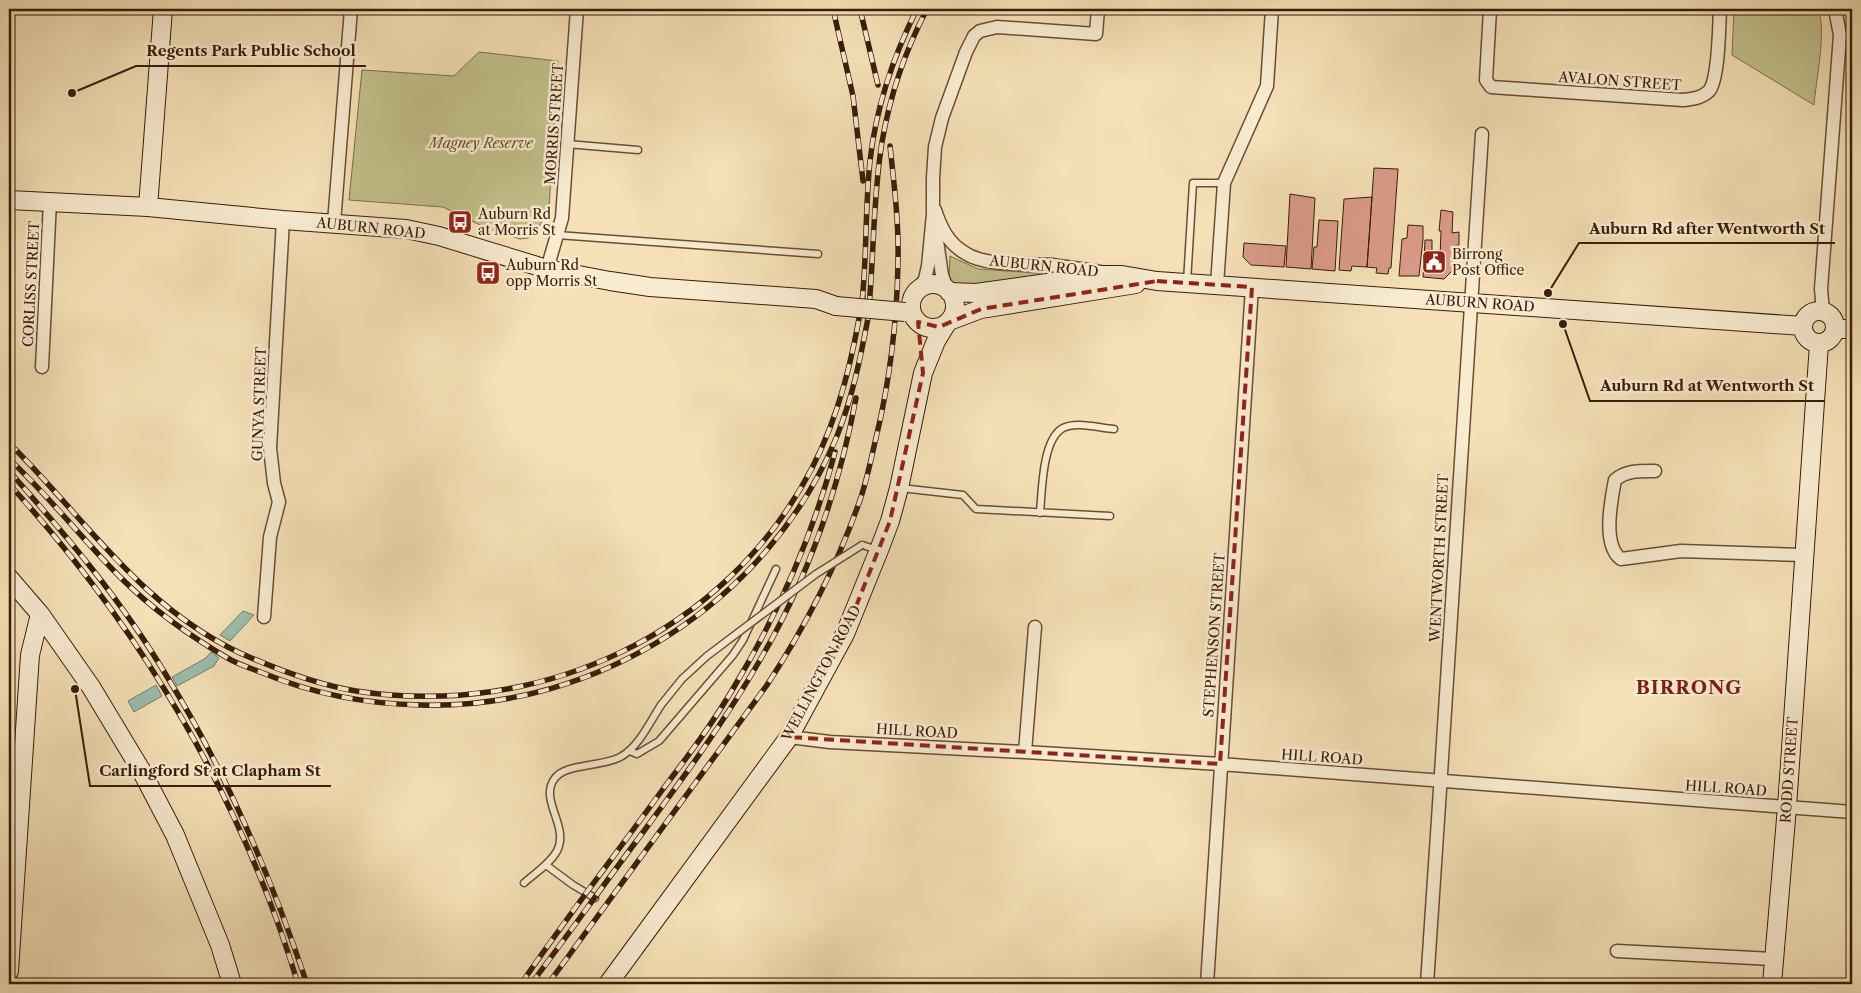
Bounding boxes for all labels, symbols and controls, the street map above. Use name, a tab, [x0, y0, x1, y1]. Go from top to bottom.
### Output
callout: Regents Park Public School	[136, 36, 366, 66]
text: Regents Park Public School	[146, 41, 356, 60]
street label: MORRIS STREET	[541, 62, 567, 186]
street label: AVALON STREET	[1557, 68, 1683, 94]
park label: Magney Reserve	[427, 134, 534, 152]
place label: Auburn Rd at Morris St	[477, 205, 556, 239]
bus stop icon: Auburn Rd at Morris St	[447, 209, 473, 235]
street label: AUBURN ROAD	[315, 213, 426, 243]
callout: Auburn Rd after Wentworth St	[1579, 213, 1835, 243]
text: Auburn Rd after Wentworth St	[1588, 219, 1825, 238]
street label: CORLISS STREET	[19, 220, 43, 348]
place label: Birrong Post Office	[1452, 245, 1525, 279]
public building icon: Birrong Post Office	[1421, 249, 1447, 275]
street label: AUBURN ROAD	[988, 251, 1099, 281]
place label: Auburn Rd opp Morris St	[505, 256, 597, 290]
bus stop icon: Auburn Rd opp Morris St	[475, 260, 501, 286]
street label: AUBURN ROAD	[1424, 290, 1535, 316]
street label: GUNYA STREET	[248, 346, 270, 462]
callout: Auburn Rd at Wentworth St	[1590, 371, 1824, 401]
text: Auburn Rd at Wentworth St	[1599, 376, 1814, 395]
street label: WENTWORTH STREET	[1426, 473, 1452, 644]
street label: STEPHENSON STREET	[1199, 552, 1229, 718]
street label: WELLINGTON ROAD	[777, 602, 865, 745]
district label: BIRRONG	[1636, 676, 1742, 699]
street label: RODD STREET	[1776, 716, 1802, 824]
street label: HILL ROAD	[876, 720, 958, 742]
street label: HILL ROAD	[1280, 745, 1364, 769]
callout: Carlingford St at Clapham St	[90, 756, 331, 786]
text: Carlingford St at Clapham St	[99, 761, 321, 780]
street label: HILL ROAD	[1684, 776, 1768, 800]

